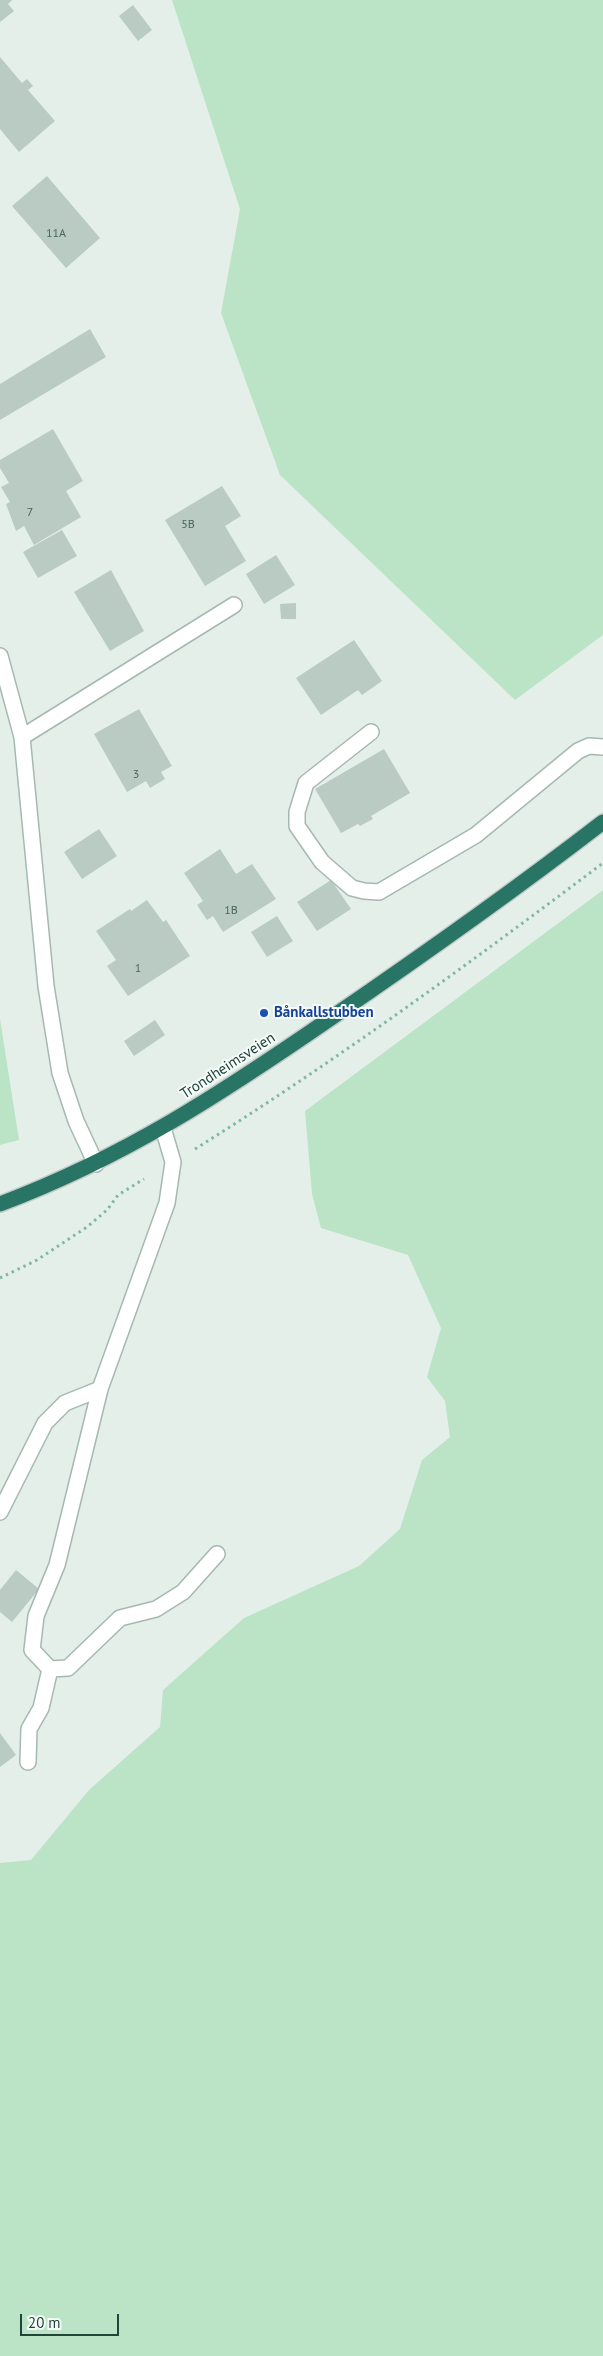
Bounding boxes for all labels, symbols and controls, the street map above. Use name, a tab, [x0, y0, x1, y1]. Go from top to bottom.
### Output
house number: 11A	[46, 227, 66, 241]
house number: 7	[27, 506, 33, 520]
house number: 5B	[181, 518, 195, 532]
house number: 3	[133, 768, 139, 782]
house number: 1B	[224, 904, 238, 918]
house number: 1	[135, 962, 141, 976]
place label: Bånkallstubben	[274, 1004, 374, 1022]
marker: Bånkallstubben	[258, 1007, 270, 1019]
street label: Trondheimsveien	[177, 1029, 279, 1103]
scale bar	[22, 2304, 121, 2336]
text: 20 m	[28, 2313, 61, 2332]

